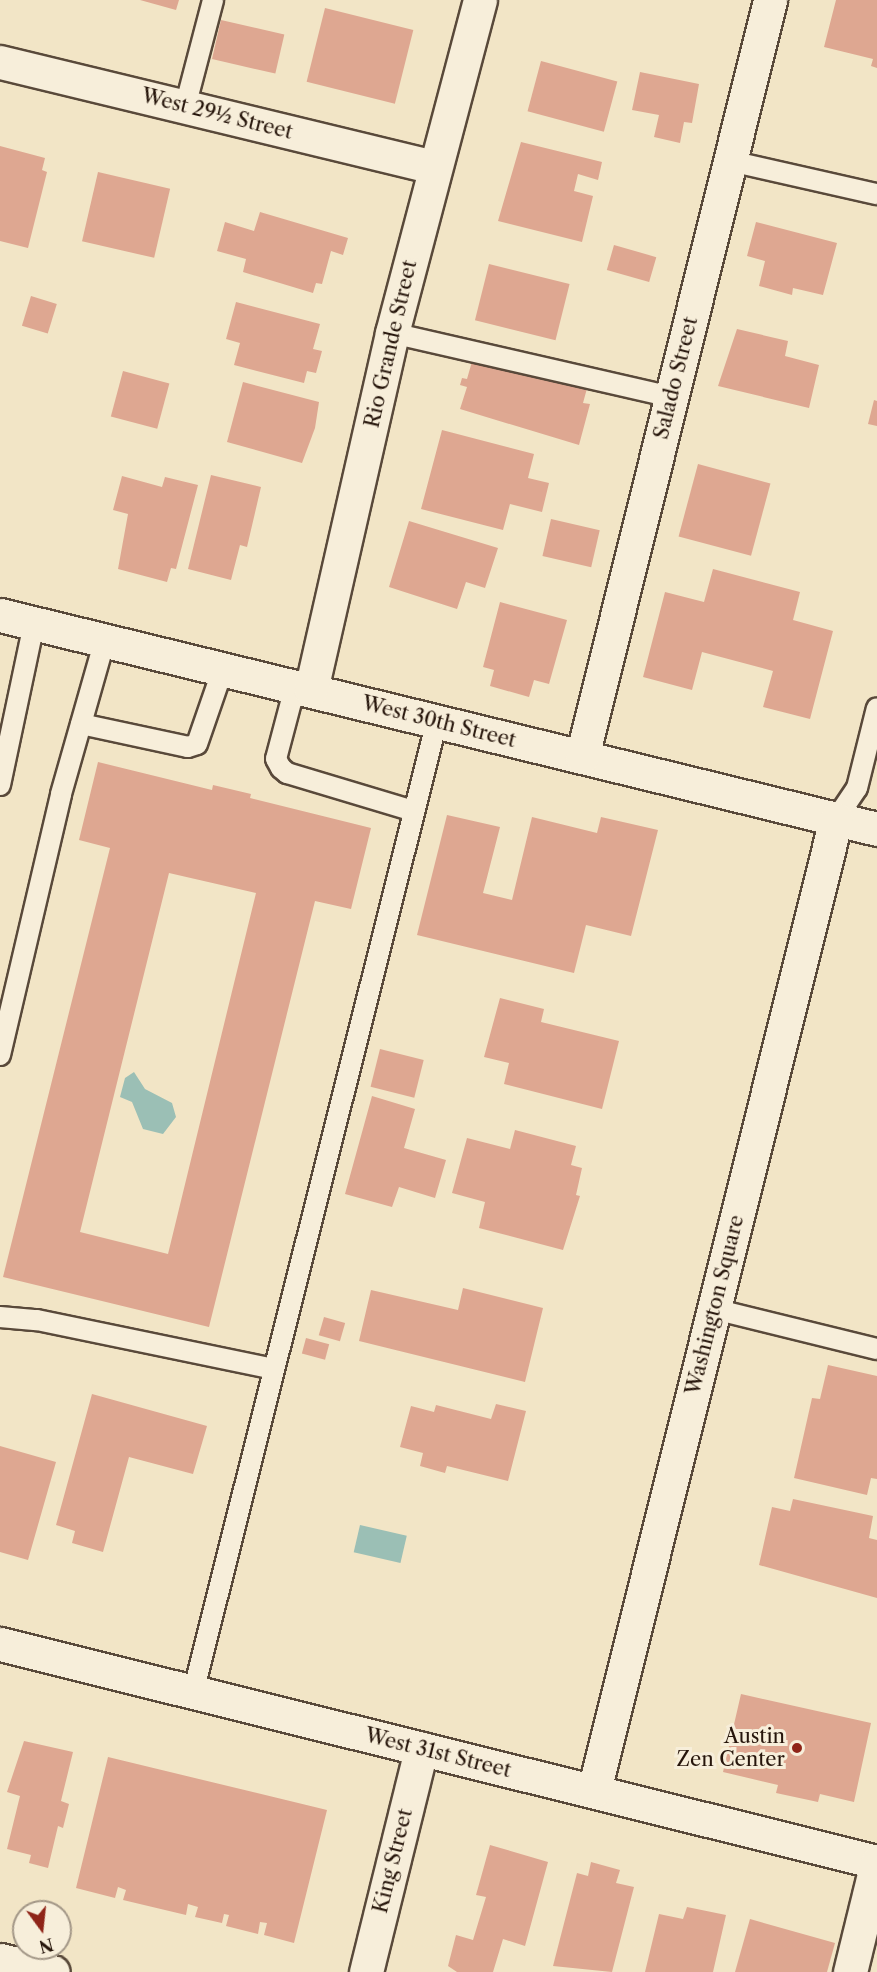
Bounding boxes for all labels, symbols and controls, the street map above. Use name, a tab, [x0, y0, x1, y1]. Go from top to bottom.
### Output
street label: West 29½ Street	[139, 84, 295, 144]
street label: Rio Grande Street	[360, 258, 422, 430]
street label: Salado Street	[649, 314, 703, 442]
street label: West 30th Street	[360, 691, 518, 753]
street label: Washington Square	[681, 1213, 749, 1397]
street label: West 31st Street	[363, 1723, 513, 1783]
place label: Austin Zen Center	[677, 1724, 785, 1771]
marker: Austin Zen Center	[790, 1741, 804, 1755]
street label: King Street	[368, 1806, 418, 1916]
north arrow	[12, 1900, 72, 1960]
text: N	[37, 1934, 55, 1957]

